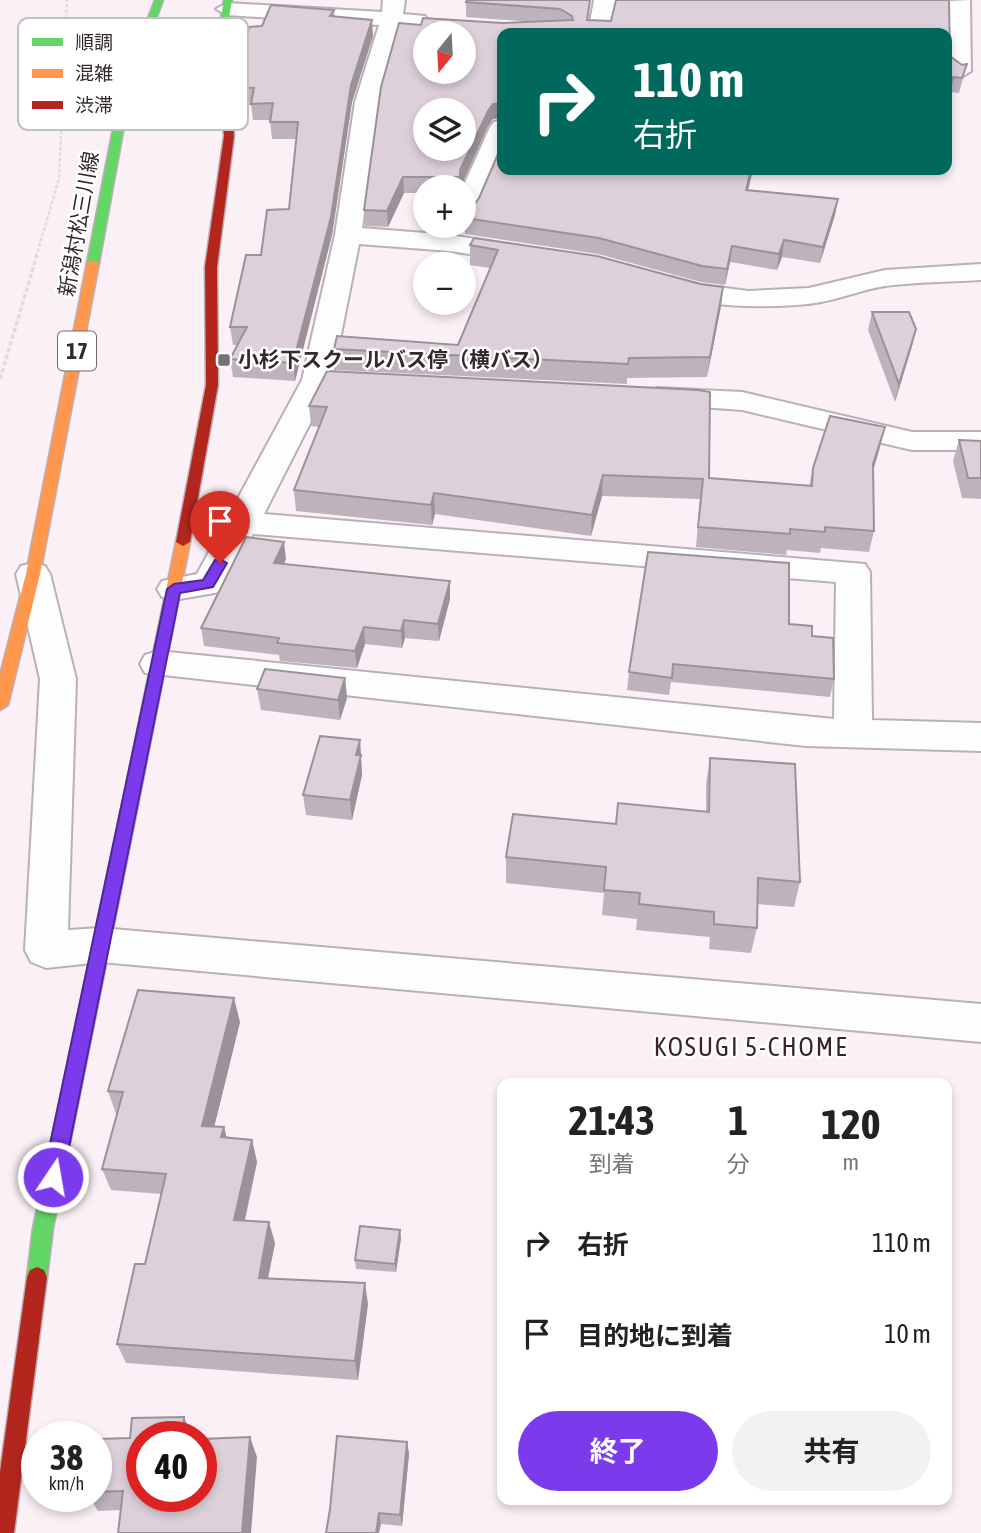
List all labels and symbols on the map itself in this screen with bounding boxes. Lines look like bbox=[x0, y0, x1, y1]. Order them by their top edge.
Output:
legend bbox=[18, 18, 248, 130]
north arrow bbox=[413, 21, 476, 84]
text: 順調 bbox=[75, 31, 113, 53]
text: 混雑 bbox=[75, 62, 113, 84]
text: 渋滞 bbox=[75, 94, 113, 116]
street label: 新潟村松三川線 bbox=[53, 149, 103, 298]
road number: 17 bbox=[58, 332, 96, 370]
place label: 小杉下スクールバス停（横バス） bbox=[238, 347, 553, 371]
marker: 小杉下スクールバス停（横バス） bbox=[216, 352, 232, 368]
pin bbox=[190, 491, 250, 563]
district label: KOSUGI 5-CHOME bbox=[654, 1032, 848, 1062]
position arrow bbox=[16, 1140, 90, 1214]
speed limit sign: 40 bbox=[126, 1421, 217, 1512]

